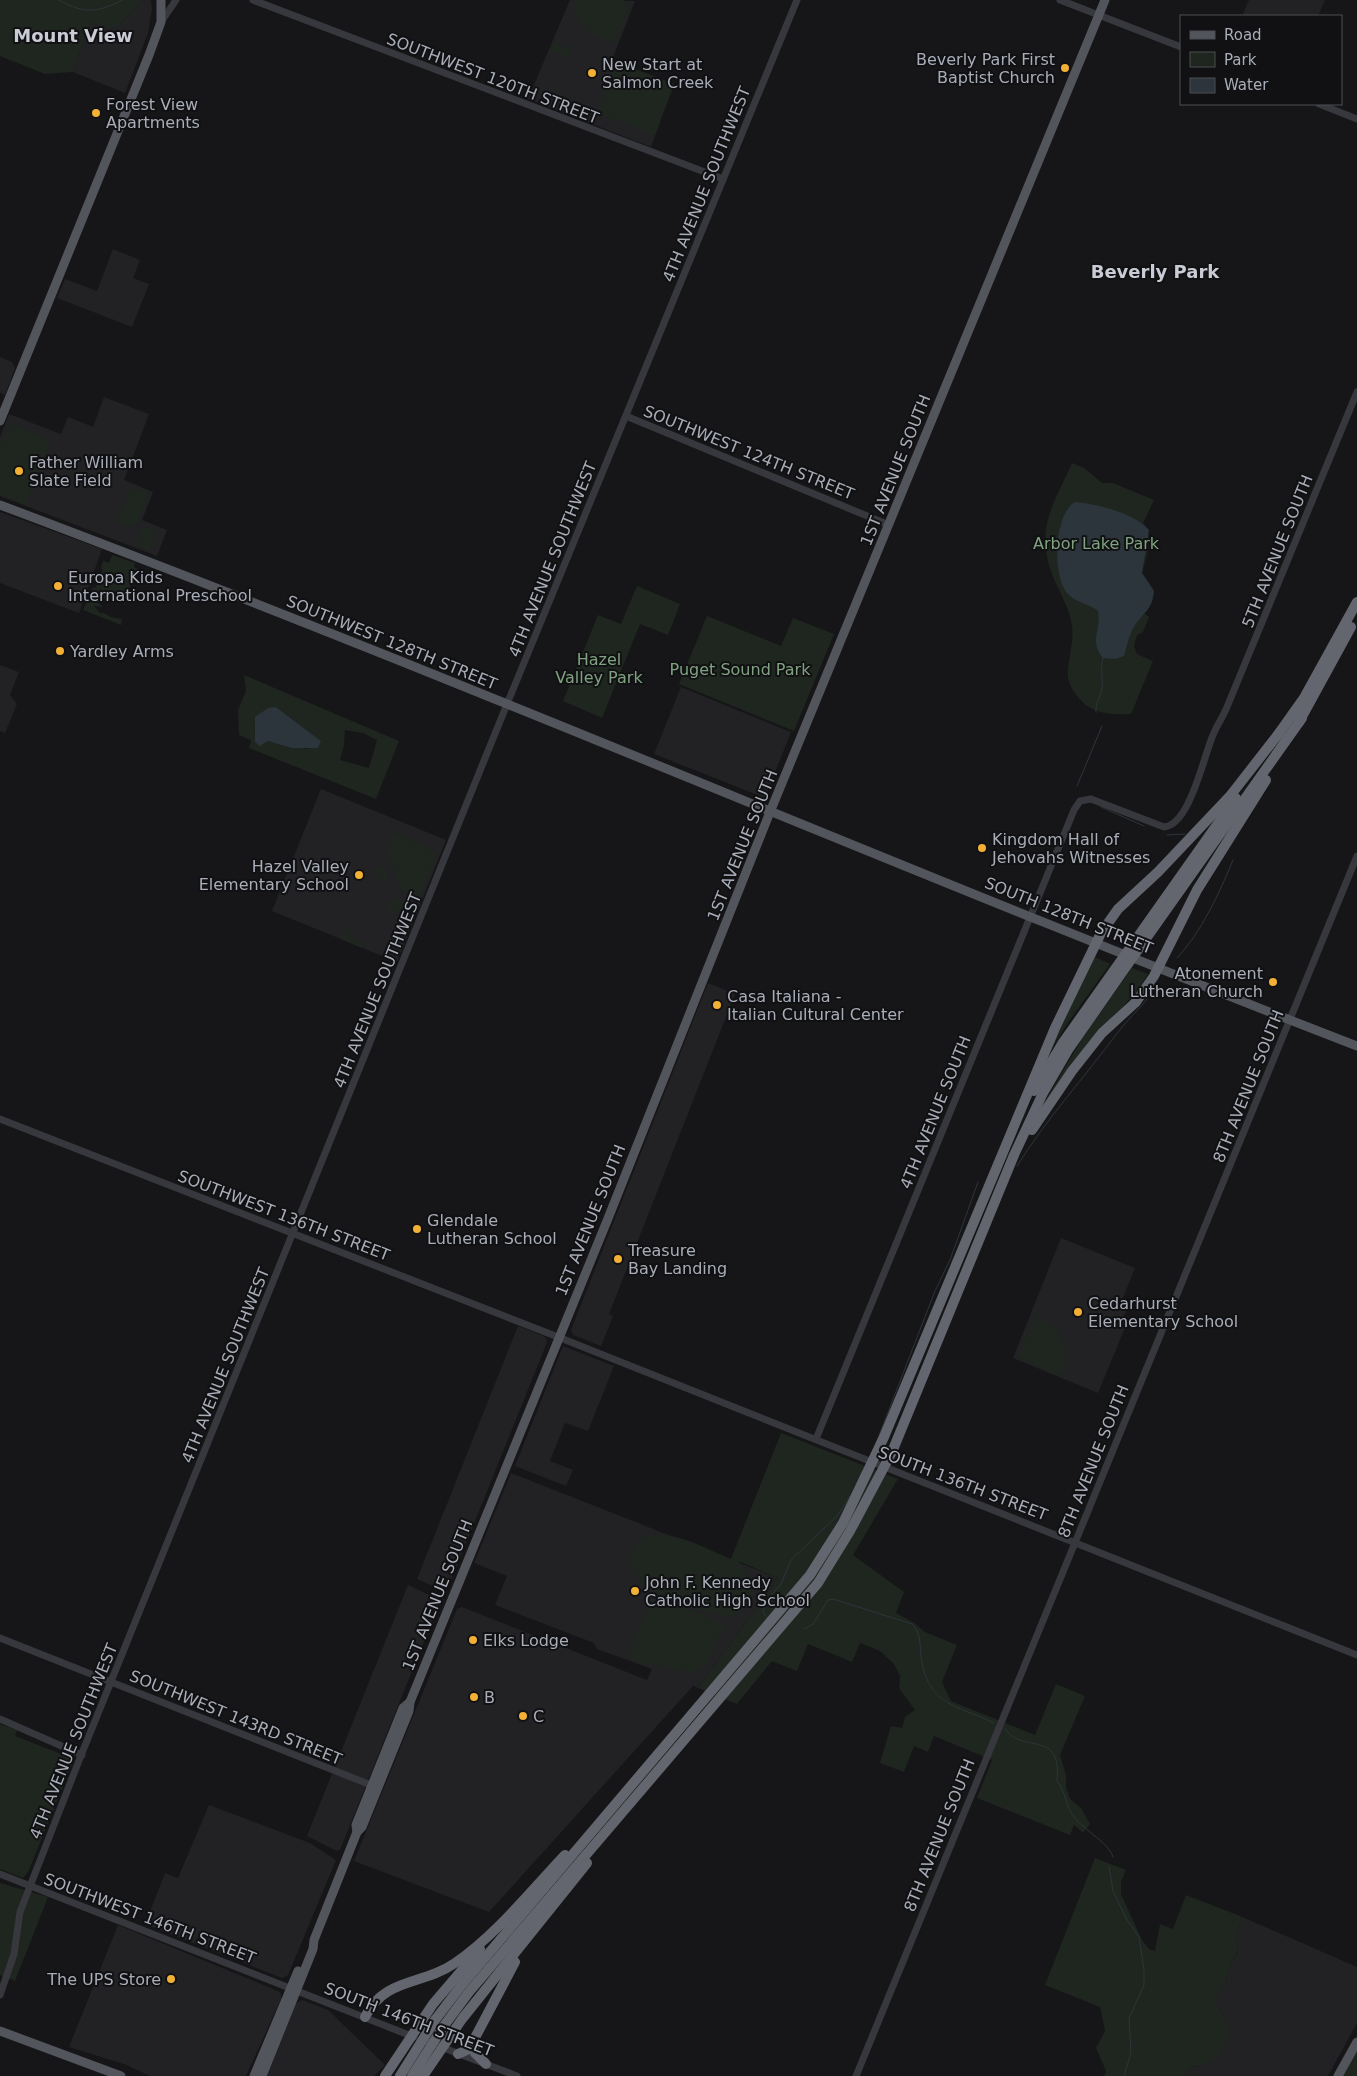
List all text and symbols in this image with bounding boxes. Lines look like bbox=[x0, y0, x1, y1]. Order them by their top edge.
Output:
legend bbox=[1180, 15, 1342, 105]
district label: Mount View bbox=[13, 25, 133, 46]
text: Road bbox=[1224, 26, 1262, 44]
street label: SOUTHWEST 120TH STREET bbox=[384, 29, 602, 128]
place label: Beverly Park First Baptist Church bbox=[916, 50, 1055, 87]
text: Park bbox=[1224, 51, 1257, 69]
place label: New Start at Salmon Creek bbox=[602, 55, 714, 92]
marker: Beverly Park First Baptist Church bbox=[1059, 62, 1071, 74]
marker: New Start at Salmon Creek bbox=[586, 67, 598, 79]
text: Water bbox=[1224, 76, 1269, 94]
street label: 4TH AVENUE SOUTHWEST bbox=[659, 84, 755, 285]
place label: Forest View Apartments bbox=[106, 95, 200, 132]
marker: Forest View Apartments bbox=[90, 107, 102, 119]
district label: Beverly Park bbox=[1091, 261, 1220, 282]
street label: 1ST AVENUE SOUTH bbox=[856, 392, 934, 549]
street label: SOUTHWEST 124TH STREET bbox=[641, 401, 857, 504]
place label: Father William Slate Field bbox=[29, 453, 143, 490]
street label: 4TH AVENUE SOUTHWEST bbox=[505, 459, 601, 660]
marker: Father William Slate Field bbox=[13, 465, 25, 477]
street label: 5TH AVENUE SOUTH bbox=[1238, 472, 1317, 630]
park label: Arbor Lake Park bbox=[1033, 534, 1160, 553]
place label: Europa Kids International Preschool bbox=[68, 568, 252, 605]
marker: Europa Kids International Preschool bbox=[52, 580, 64, 592]
street label: SOUTHWEST 128TH STREET bbox=[284, 591, 500, 694]
place label: Yardley Arms bbox=[69, 642, 174, 661]
marker: Yardley Arms bbox=[54, 645, 66, 657]
park label: Hazel Valley Park bbox=[555, 650, 643, 687]
park label: Puget Sound Park bbox=[670, 660, 811, 679]
street label: 1ST AVENUE SOUTH bbox=[703, 767, 781, 924]
place label: Kingdom Hall of Jehovahs Witnesses bbox=[991, 830, 1150, 867]
marker: Kingdom Hall of Jehovahs Witnesses bbox=[976, 842, 988, 854]
place label: Hazel Valley Elementary School bbox=[199, 857, 349, 894]
marker: Hazel Valley Elementary School bbox=[353, 869, 365, 881]
street label: SOUTH 128TH STREET bbox=[982, 873, 1156, 958]
street label: 4TH AVENUE SOUTHWEST bbox=[330, 890, 426, 1091]
place label: Atonement Lutheran Church bbox=[1130, 964, 1263, 1001]
marker: Atonement Lutheran Church bbox=[1267, 976, 1279, 988]
place label: Casa Italiana - Italian Cultural Center bbox=[727, 987, 904, 1024]
marker: Casa Italiana - Italian Cultural Center bbox=[711, 999, 723, 1011]
street label: 8TH AVENUE SOUTH bbox=[1209, 1007, 1288, 1165]
street label: 4TH AVENUE SOUTH bbox=[896, 1033, 975, 1191]
street label: 1ST AVENUE SOUTH bbox=[551, 1142, 629, 1299]
street label: SOUTHWEST 136TH STREET bbox=[175, 1166, 393, 1265]
place label: Glendale Lutheran School bbox=[427, 1211, 557, 1248]
marker: Glendale Lutheran School bbox=[411, 1223, 423, 1235]
place label: Treasure Bay Landing bbox=[627, 1241, 727, 1278]
marker: Treasure Bay Landing bbox=[612, 1253, 624, 1265]
street label: 4TH AVENUE SOUTHWEST bbox=[178, 1265, 274, 1466]
place label: Cedarhurst Elementary School bbox=[1088, 1294, 1238, 1331]
marker: Cedarhurst Elementary School bbox=[1072, 1306, 1084, 1318]
street label: 8TH AVENUE SOUTH bbox=[1054, 1382, 1133, 1540]
street label: SOUTH 136TH STREET bbox=[875, 1442, 1050, 1525]
street label: 1ST AVENUE SOUTH bbox=[398, 1517, 476, 1674]
place label: John F. Kennedy Catholic High School bbox=[644, 1573, 810, 1610]
marker: John F. Kennedy Catholic High School bbox=[629, 1585, 641, 1597]
place label: Elks Lodge bbox=[483, 1631, 569, 1650]
marker: Elks Lodge bbox=[467, 1634, 479, 1646]
street label: 4TH AVENUE SOUTHWEST bbox=[26, 1641, 122, 1842]
street label: SOUTHWEST 143RD STREET bbox=[127, 1666, 345, 1769]
place label: B bbox=[484, 1688, 495, 1707]
marker: B bbox=[468, 1691, 480, 1703]
place label: C bbox=[533, 1707, 544, 1726]
marker: C bbox=[517, 1710, 529, 1722]
street label: 8TH AVENUE SOUTH bbox=[900, 1756, 979, 1914]
street label: SOUTHWEST 146TH STREET bbox=[41, 1869, 259, 1968]
place label: The UPS Store bbox=[46, 1970, 161, 1989]
marker: The UPS Store bbox=[165, 1973, 177, 1985]
street label: SOUTH 146TH STREET bbox=[321, 1978, 496, 2061]

